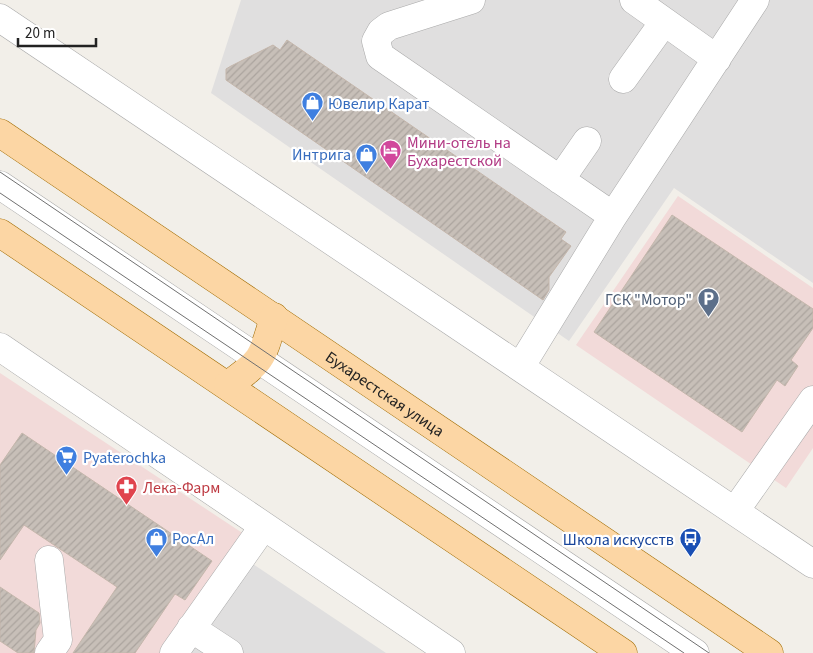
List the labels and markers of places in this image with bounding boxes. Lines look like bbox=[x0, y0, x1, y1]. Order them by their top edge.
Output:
shop icon: Ювелир Карат bbox=[300, 91, 324, 122]
place label: Ювелир Карат bbox=[328, 93, 429, 115]
place label: Мини-отель на Бухарестской bbox=[407, 132, 511, 172]
hotel icon: Мини-отель на Бухарестской bbox=[379, 139, 403, 170]
shop icon: Интрига bbox=[355, 142, 379, 173]
place label: Интрига bbox=[292, 144, 351, 166]
parking icon: ГСК "Мотор" bbox=[696, 287, 720, 318]
place label: ГСК "Мотор" bbox=[605, 289, 692, 311]
supermarket icon: Pyaterochka bbox=[55, 445, 79, 476]
place label: Pyaterochka bbox=[83, 447, 166, 469]
pharmacy icon: Лека-Фарм bbox=[115, 475, 139, 506]
place label: Лека-Фарм bbox=[143, 477, 220, 499]
shop icon: РосАл bbox=[144, 526, 168, 557]
bus stop icon: Школа искусств bbox=[678, 527, 702, 558]
place label: РосАл bbox=[172, 528, 214, 550]
place label: Школа искусств bbox=[563, 529, 674, 551]

